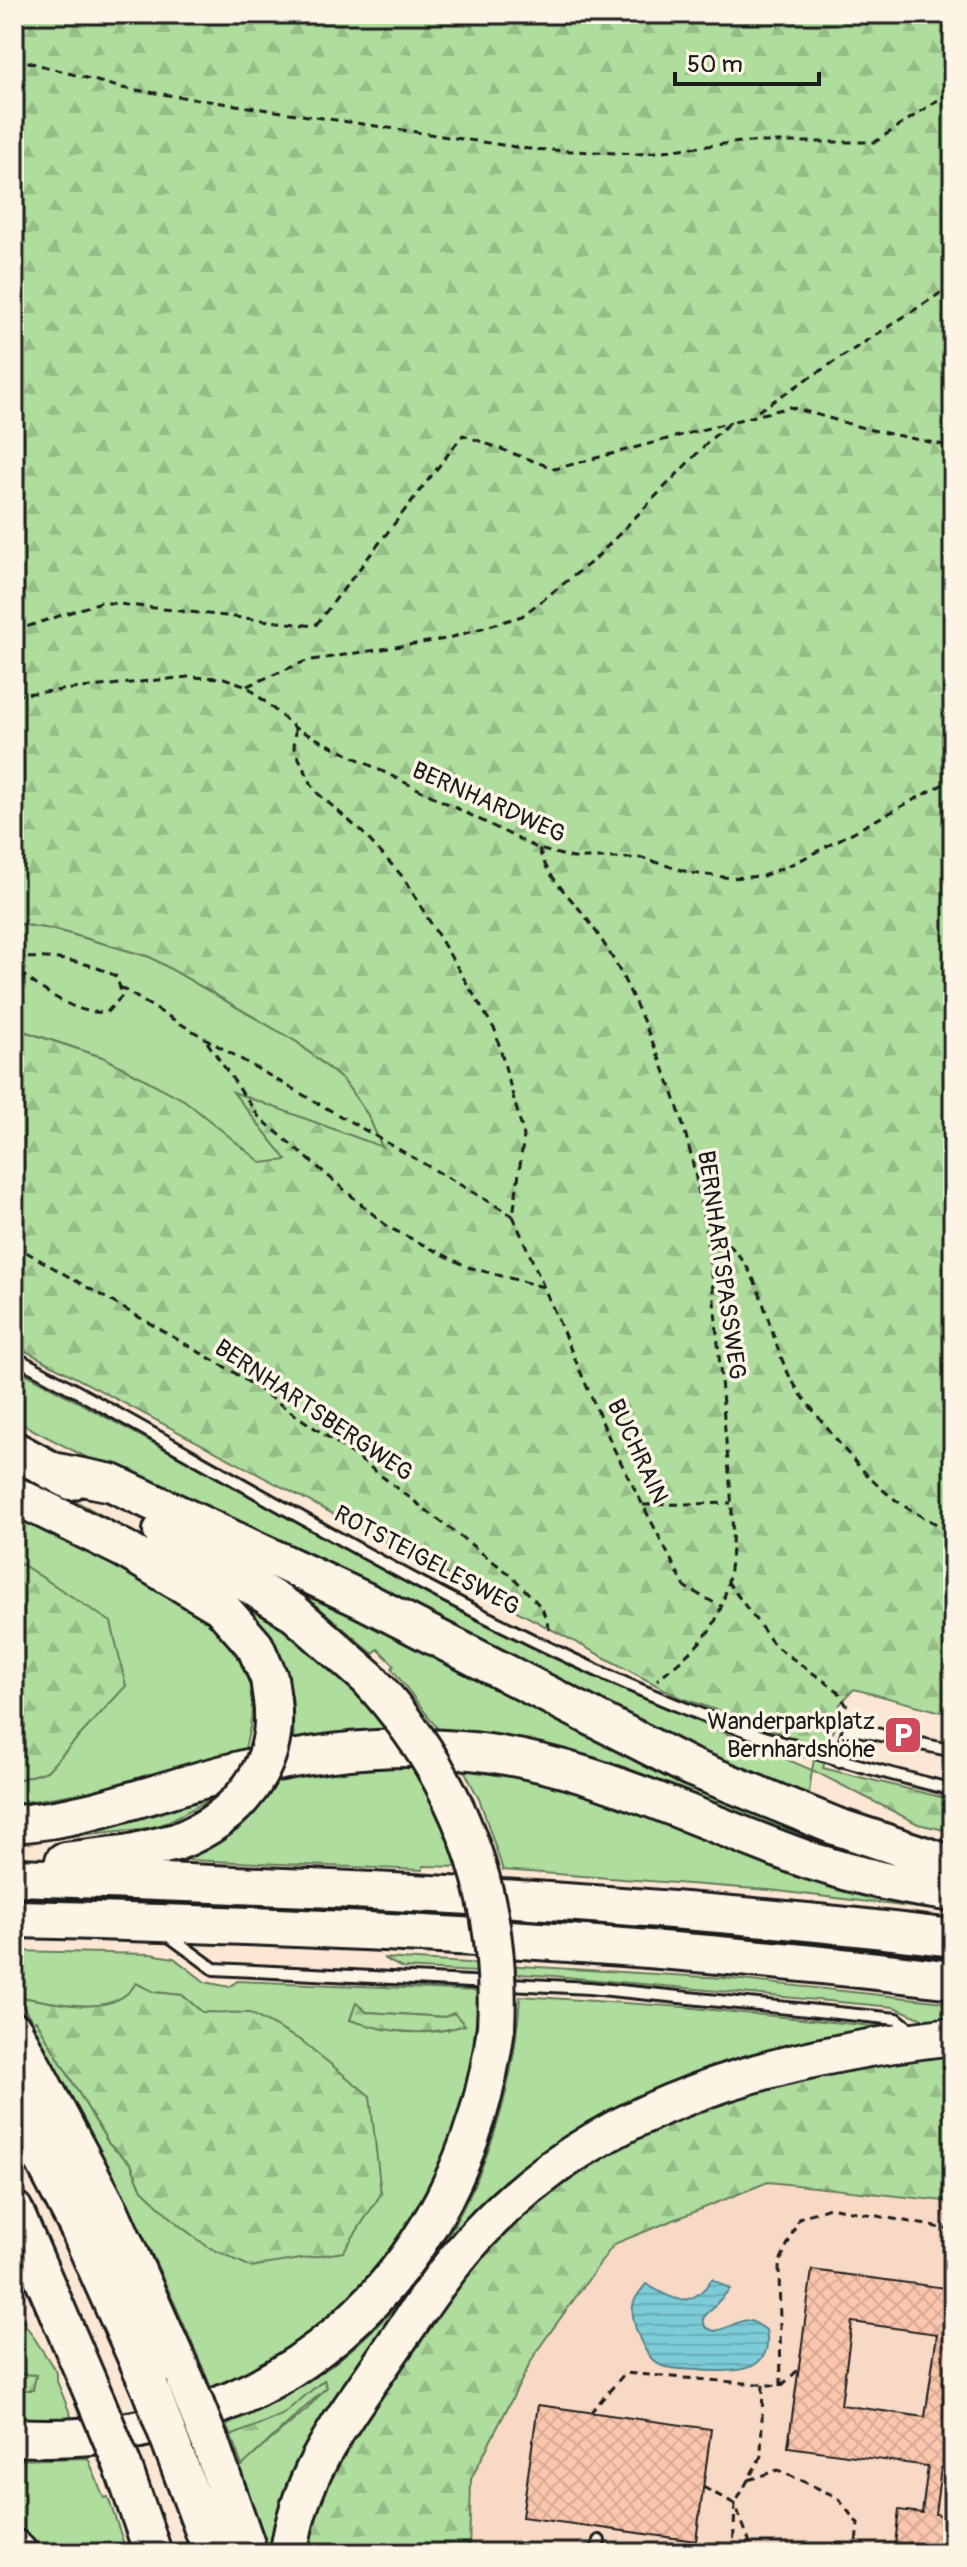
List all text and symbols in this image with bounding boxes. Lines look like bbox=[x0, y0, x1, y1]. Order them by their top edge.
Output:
scale bar bbox=[675, 36, 819, 86]
text: 50 m bbox=[687, 50, 743, 79]
street label: BERNHARDWEG bbox=[408, 756, 570, 849]
street label: BERNHARTSPASSWEG bbox=[691, 1149, 752, 1382]
street label: BERNHARTSBERGWEG bbox=[209, 1333, 418, 1488]
street label: BUCHRAIN bbox=[601, 1394, 674, 1508]
street label: ROTSTEIGELESWEG bbox=[329, 1499, 525, 1622]
place label: Wanderparkplatz Bernhardshöhe bbox=[707, 1707, 875, 1764]
parking icon: Wanderparkplatz Bernhardshöhe bbox=[882, 1714, 924, 1756]

